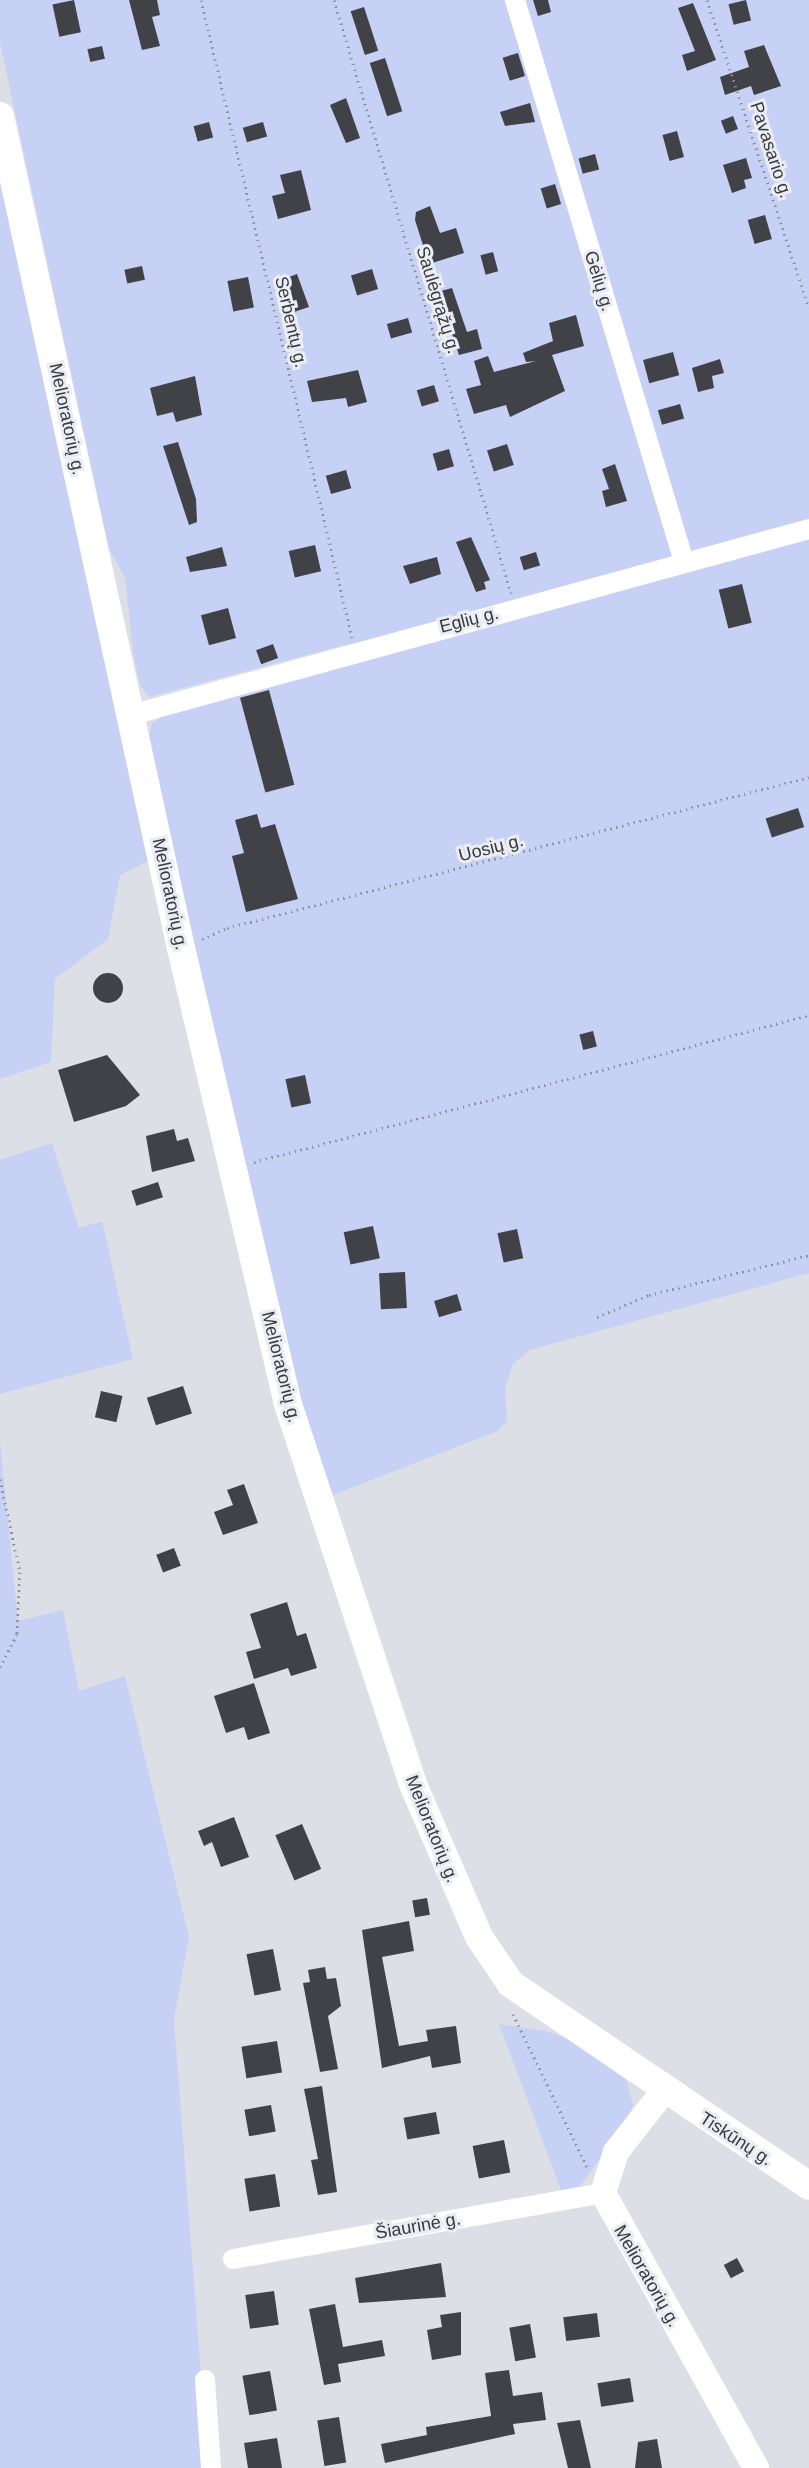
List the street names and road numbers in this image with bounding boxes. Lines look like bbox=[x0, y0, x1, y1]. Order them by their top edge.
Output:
street label: Pavasario g. bbox=[745, 99, 797, 201]
street label: Saulėgrąžų g. bbox=[411, 244, 465, 356]
street label: Gėlių g. bbox=[580, 248, 618, 314]
street label: Serbentų g. bbox=[270, 274, 312, 370]
street label: Melioratorių g. bbox=[45, 361, 89, 477]
street label: Eglių g. bbox=[437, 602, 501, 638]
street label: Uosių g. bbox=[456, 830, 526, 866]
street label: Melioratorių g. bbox=[148, 836, 192, 952]
street label: Melioratorių g. bbox=[257, 1309, 305, 1425]
street label: Melioratorių g. bbox=[401, 1772, 463, 1886]
street label: Tiskūnų g. bbox=[696, 2108, 776, 2170]
street label: Šiaurinė g. bbox=[374, 2208, 462, 2244]
street label: Melioratorių g. bbox=[609, 2221, 685, 2331]

